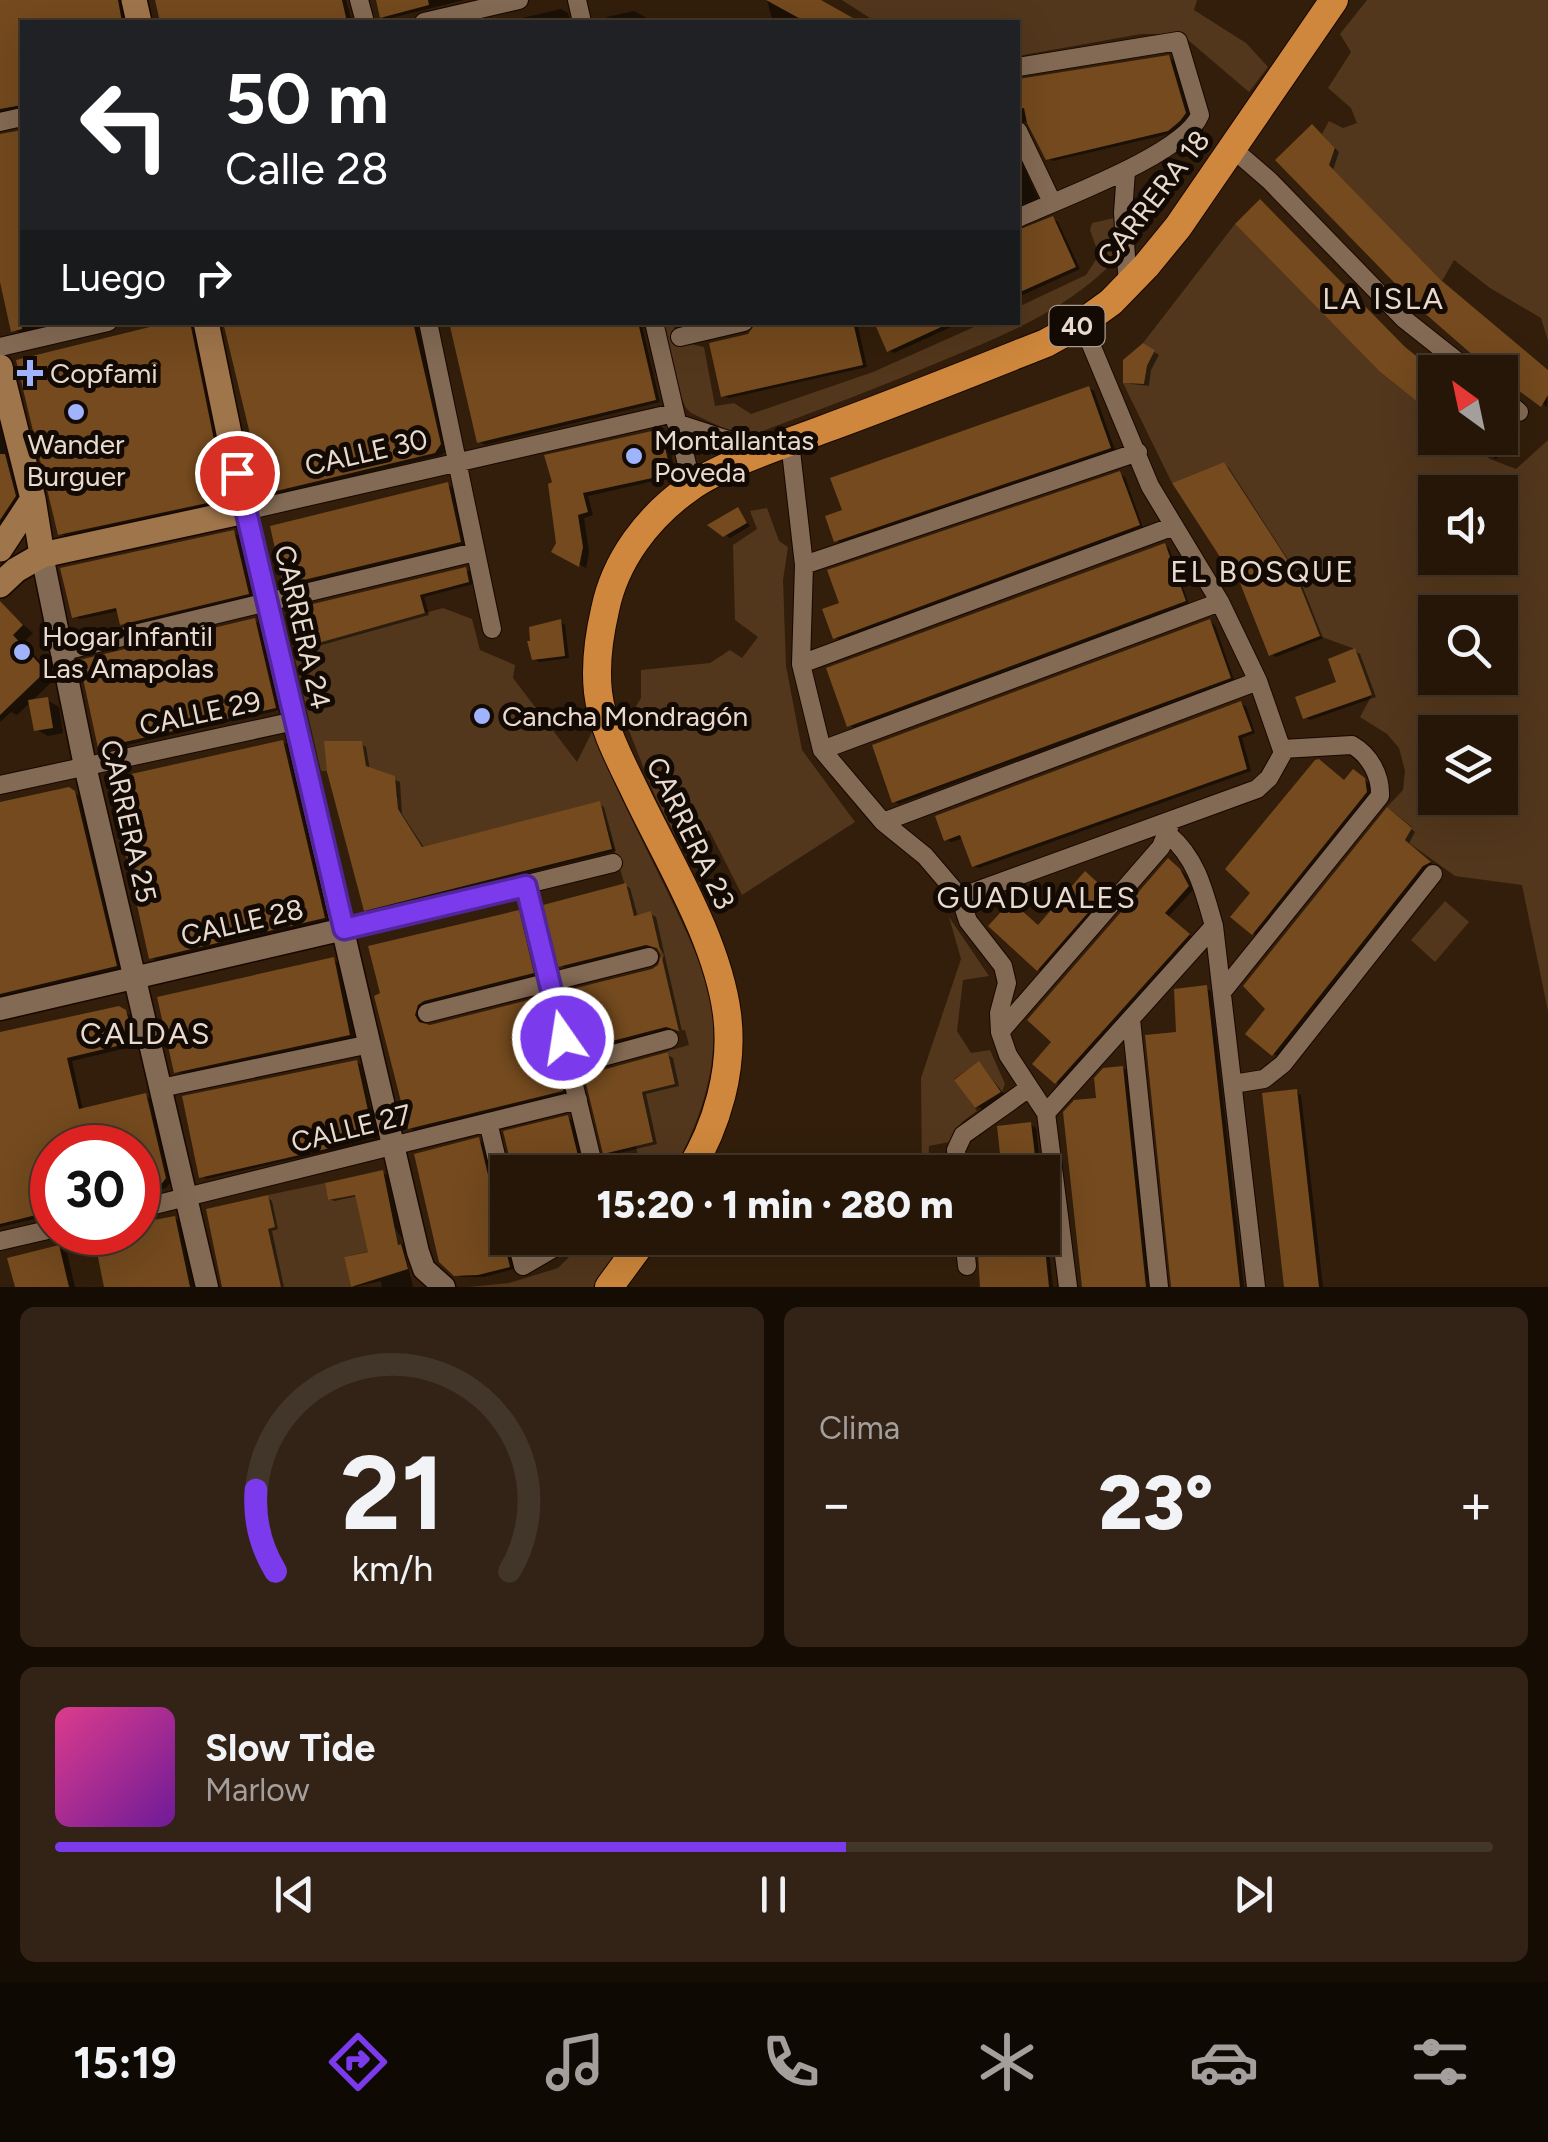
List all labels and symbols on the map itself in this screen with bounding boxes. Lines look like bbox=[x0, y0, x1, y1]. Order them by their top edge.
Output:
street label: CARRERA 18 bbox=[1089, 123, 1217, 273]
district label: LA ISLA bbox=[1322, 280, 1446, 317]
road number: 40 bbox=[1050, 306, 1104, 346]
north arrow bbox=[1418, 355, 1518, 455]
place label: Copfami bbox=[50, 356, 158, 390]
marker: Copfami bbox=[19, 362, 41, 384]
marker: Wander Burguer bbox=[65, 401, 87, 423]
street label: CALLE 30 bbox=[301, 421, 431, 483]
place label: Montallantas Poveda bbox=[654, 423, 814, 489]
place label: Wander Burguer bbox=[26, 427, 126, 493]
pin bbox=[195, 431, 280, 516]
marker: Montallantas Poveda bbox=[623, 445, 645, 467]
street label: CARRERA 24 bbox=[268, 542, 338, 712]
district label: EL BOSQUE bbox=[1170, 553, 1356, 590]
place label: Hogar Infantil Las Amapolas bbox=[42, 619, 214, 685]
marker: Hogar Infantil Las Amapolas bbox=[11, 641, 33, 663]
street label: CALLE 29 bbox=[136, 684, 264, 742]
place label: Cancha Mondragón bbox=[502, 699, 748, 733]
marker: Cancha Mondragón bbox=[471, 705, 493, 727]
street label: CARRERA 25 bbox=[94, 736, 164, 906]
street label: CARRERA 23 bbox=[640, 751, 742, 915]
district label: GUADUALES bbox=[937, 879, 1137, 916]
street label: CALLE 28 bbox=[177, 891, 307, 953]
position arrow bbox=[511, 986, 615, 1090]
district label: CALDAS bbox=[80, 1015, 212, 1052]
street label: CALLE 27 bbox=[287, 1097, 415, 1159]
speed limit sign: 30 bbox=[30, 1125, 160, 1255]

